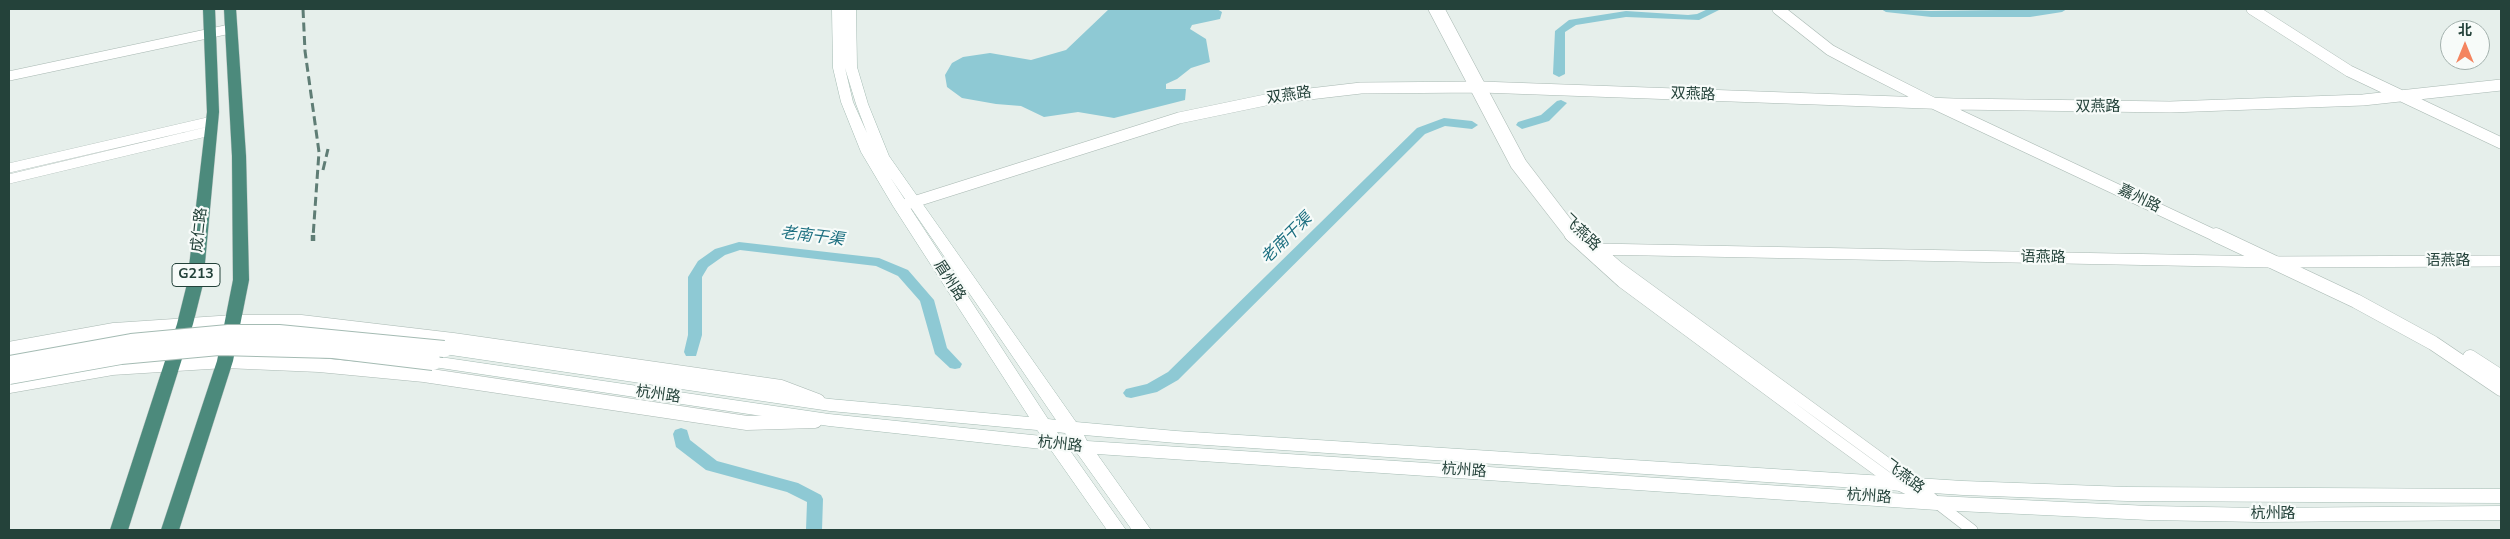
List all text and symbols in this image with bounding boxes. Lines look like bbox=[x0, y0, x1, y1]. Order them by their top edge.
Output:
north arrow bbox=[2440, 20, 2490, 70]
text: 北 bbox=[2458, 21, 2472, 40]
street label: 双燕路 bbox=[1265, 84, 1313, 108]
street label: 双燕路 bbox=[1670, 85, 1716, 105]
street label: 双燕路 bbox=[2076, 98, 2120, 116]
street label: 嘉州路 bbox=[2115, 181, 2163, 217]
street label: 成仁路 bbox=[189, 207, 211, 253]
water label: 老南干渠 bbox=[1258, 210, 1316, 268]
street label: 飞燕路 bbox=[1559, 211, 1603, 255]
water label: 老南干渠 bbox=[779, 224, 845, 250]
street label: 语燕路 bbox=[2020, 249, 2066, 267]
street label: 语燕路 bbox=[2426, 252, 2470, 270]
street label: 眉州路 bbox=[929, 257, 969, 305]
road number: G213 bbox=[172, 264, 220, 286]
street label: 杭州路 bbox=[634, 383, 682, 407]
street label: 杭州路 bbox=[1037, 434, 1083, 456]
street label: 飞燕路 bbox=[1881, 456, 1927, 498]
street label: 杭州路 bbox=[1441, 460, 1487, 482]
street label: 杭州路 bbox=[1846, 486, 1892, 508]
street label: 杭州路 bbox=[2251, 505, 2295, 523]

